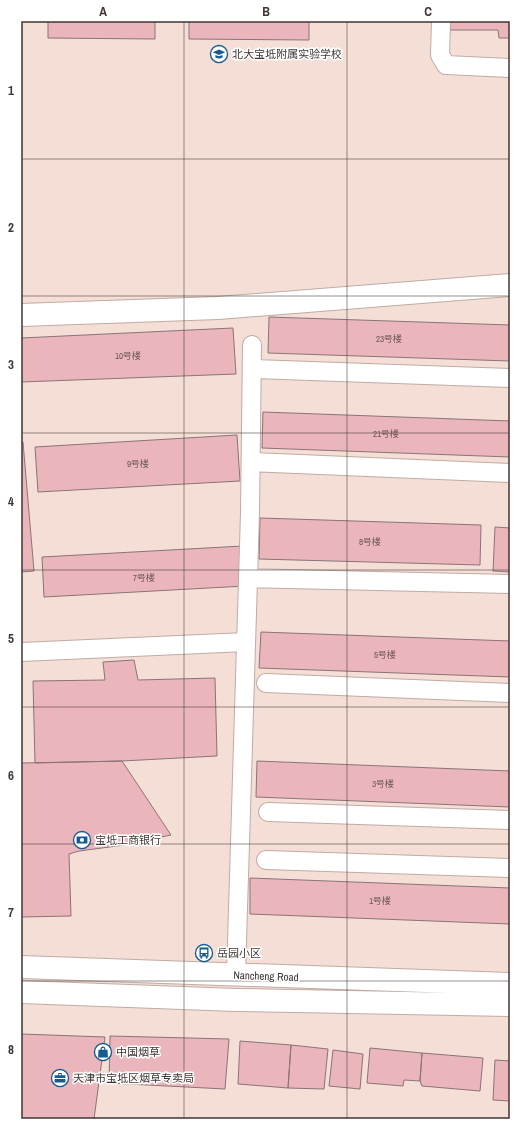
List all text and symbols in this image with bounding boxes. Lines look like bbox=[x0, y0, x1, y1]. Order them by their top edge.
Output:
text: A bbox=[99, 3, 107, 20]
text: B bbox=[262, 3, 270, 20]
text: C bbox=[424, 3, 432, 20]
school or university icon: 北大宝坻附属实验学校 bbox=[209, 44, 229, 64]
place label: 北大宝坻附属实验学校 bbox=[232, 47, 342, 61]
text: 1 bbox=[8, 82, 14, 99]
text: 2 bbox=[8, 219, 14, 236]
house number: 23号楼 bbox=[376, 333, 402, 345]
house number: 10号楼 bbox=[115, 350, 141, 362]
text: 3 bbox=[8, 356, 14, 373]
house number: 21号楼 bbox=[373, 428, 399, 440]
house number: 9号楼 bbox=[127, 458, 149, 470]
text: 4 bbox=[8, 493, 14, 510]
house number: 8号楼 bbox=[359, 536, 381, 548]
house number: 7号楼 bbox=[133, 572, 155, 584]
text: 5 bbox=[8, 630, 14, 647]
house number: 5号楼 bbox=[374, 649, 396, 661]
text: 6 bbox=[8, 767, 14, 784]
house number: 3号楼 bbox=[372, 778, 394, 790]
bank icon: 宝坻工商银行 bbox=[72, 830, 92, 850]
place label: 宝坻工商银行 bbox=[95, 833, 161, 847]
house number: 1号楼 bbox=[369, 895, 391, 907]
text: 7 bbox=[8, 904, 14, 921]
bus stop icon: 岳园小区 bbox=[194, 943, 214, 963]
place label: 岳园小区 bbox=[217, 946, 261, 960]
street label: Nancheng Road bbox=[233, 968, 299, 984]
text: 8 bbox=[8, 1041, 14, 1058]
shop icon: 中国烟草 bbox=[93, 1042, 113, 1062]
place label: 中国烟草 bbox=[116, 1045, 160, 1059]
office icon: 天津市宝坻区烟草专卖局 bbox=[50, 1068, 70, 1088]
place label: 天津市宝坻区烟草专卖局 bbox=[73, 1071, 194, 1085]

